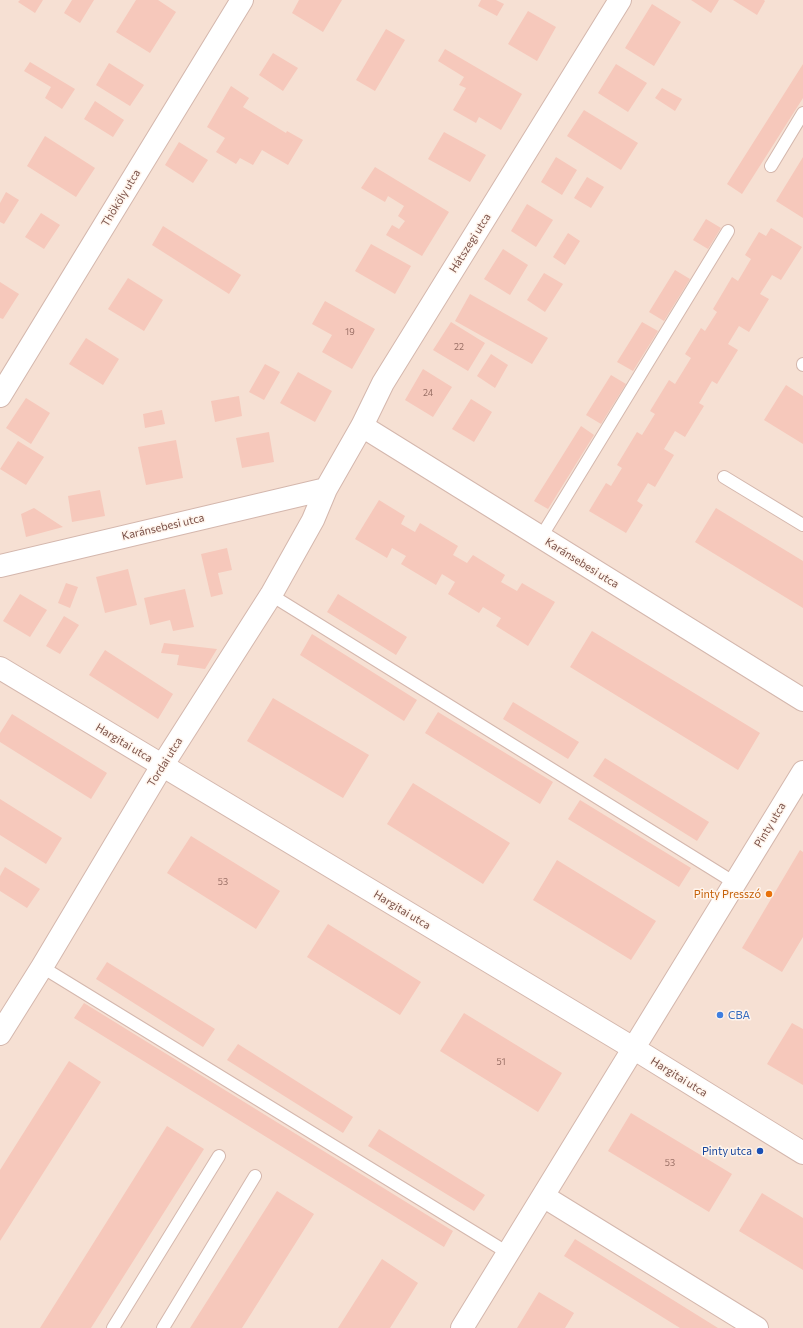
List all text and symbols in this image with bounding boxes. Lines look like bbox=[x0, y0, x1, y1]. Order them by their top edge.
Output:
street label: Thököly utca bbox=[99, 167, 143, 229]
street label: Hátszegi utca bbox=[447, 211, 493, 275]
house number: 19 bbox=[345, 327, 355, 337]
house number: 22 bbox=[454, 342, 464, 352]
house number: 24 bbox=[423, 388, 433, 398]
street label: Karánsebesi utca bbox=[120, 511, 206, 543]
street label: Karánsebesi utca bbox=[543, 535, 621, 591]
street label: Hargitai utca bbox=[93, 721, 155, 765]
street label: Tordai utca bbox=[145, 735, 185, 789]
street label: Pinty utca bbox=[751, 800, 789, 850]
house number: 53 bbox=[218, 877, 228, 887]
place label: Pinty Presszó bbox=[694, 887, 761, 901]
street label: Hargitai utca bbox=[371, 888, 433, 932]
marker: Pinty Presszó bbox=[764, 889, 774, 899]
place label: CBA bbox=[728, 1008, 750, 1022]
marker: CBA bbox=[715, 1010, 725, 1020]
street label: Hargitai utca bbox=[648, 1054, 710, 1100]
house number: 51 bbox=[496, 1057, 506, 1067]
place label: Pinty utca bbox=[702, 1144, 752, 1158]
marker: Pinty utca bbox=[755, 1146, 765, 1156]
house number: 53 bbox=[665, 1158, 675, 1168]

